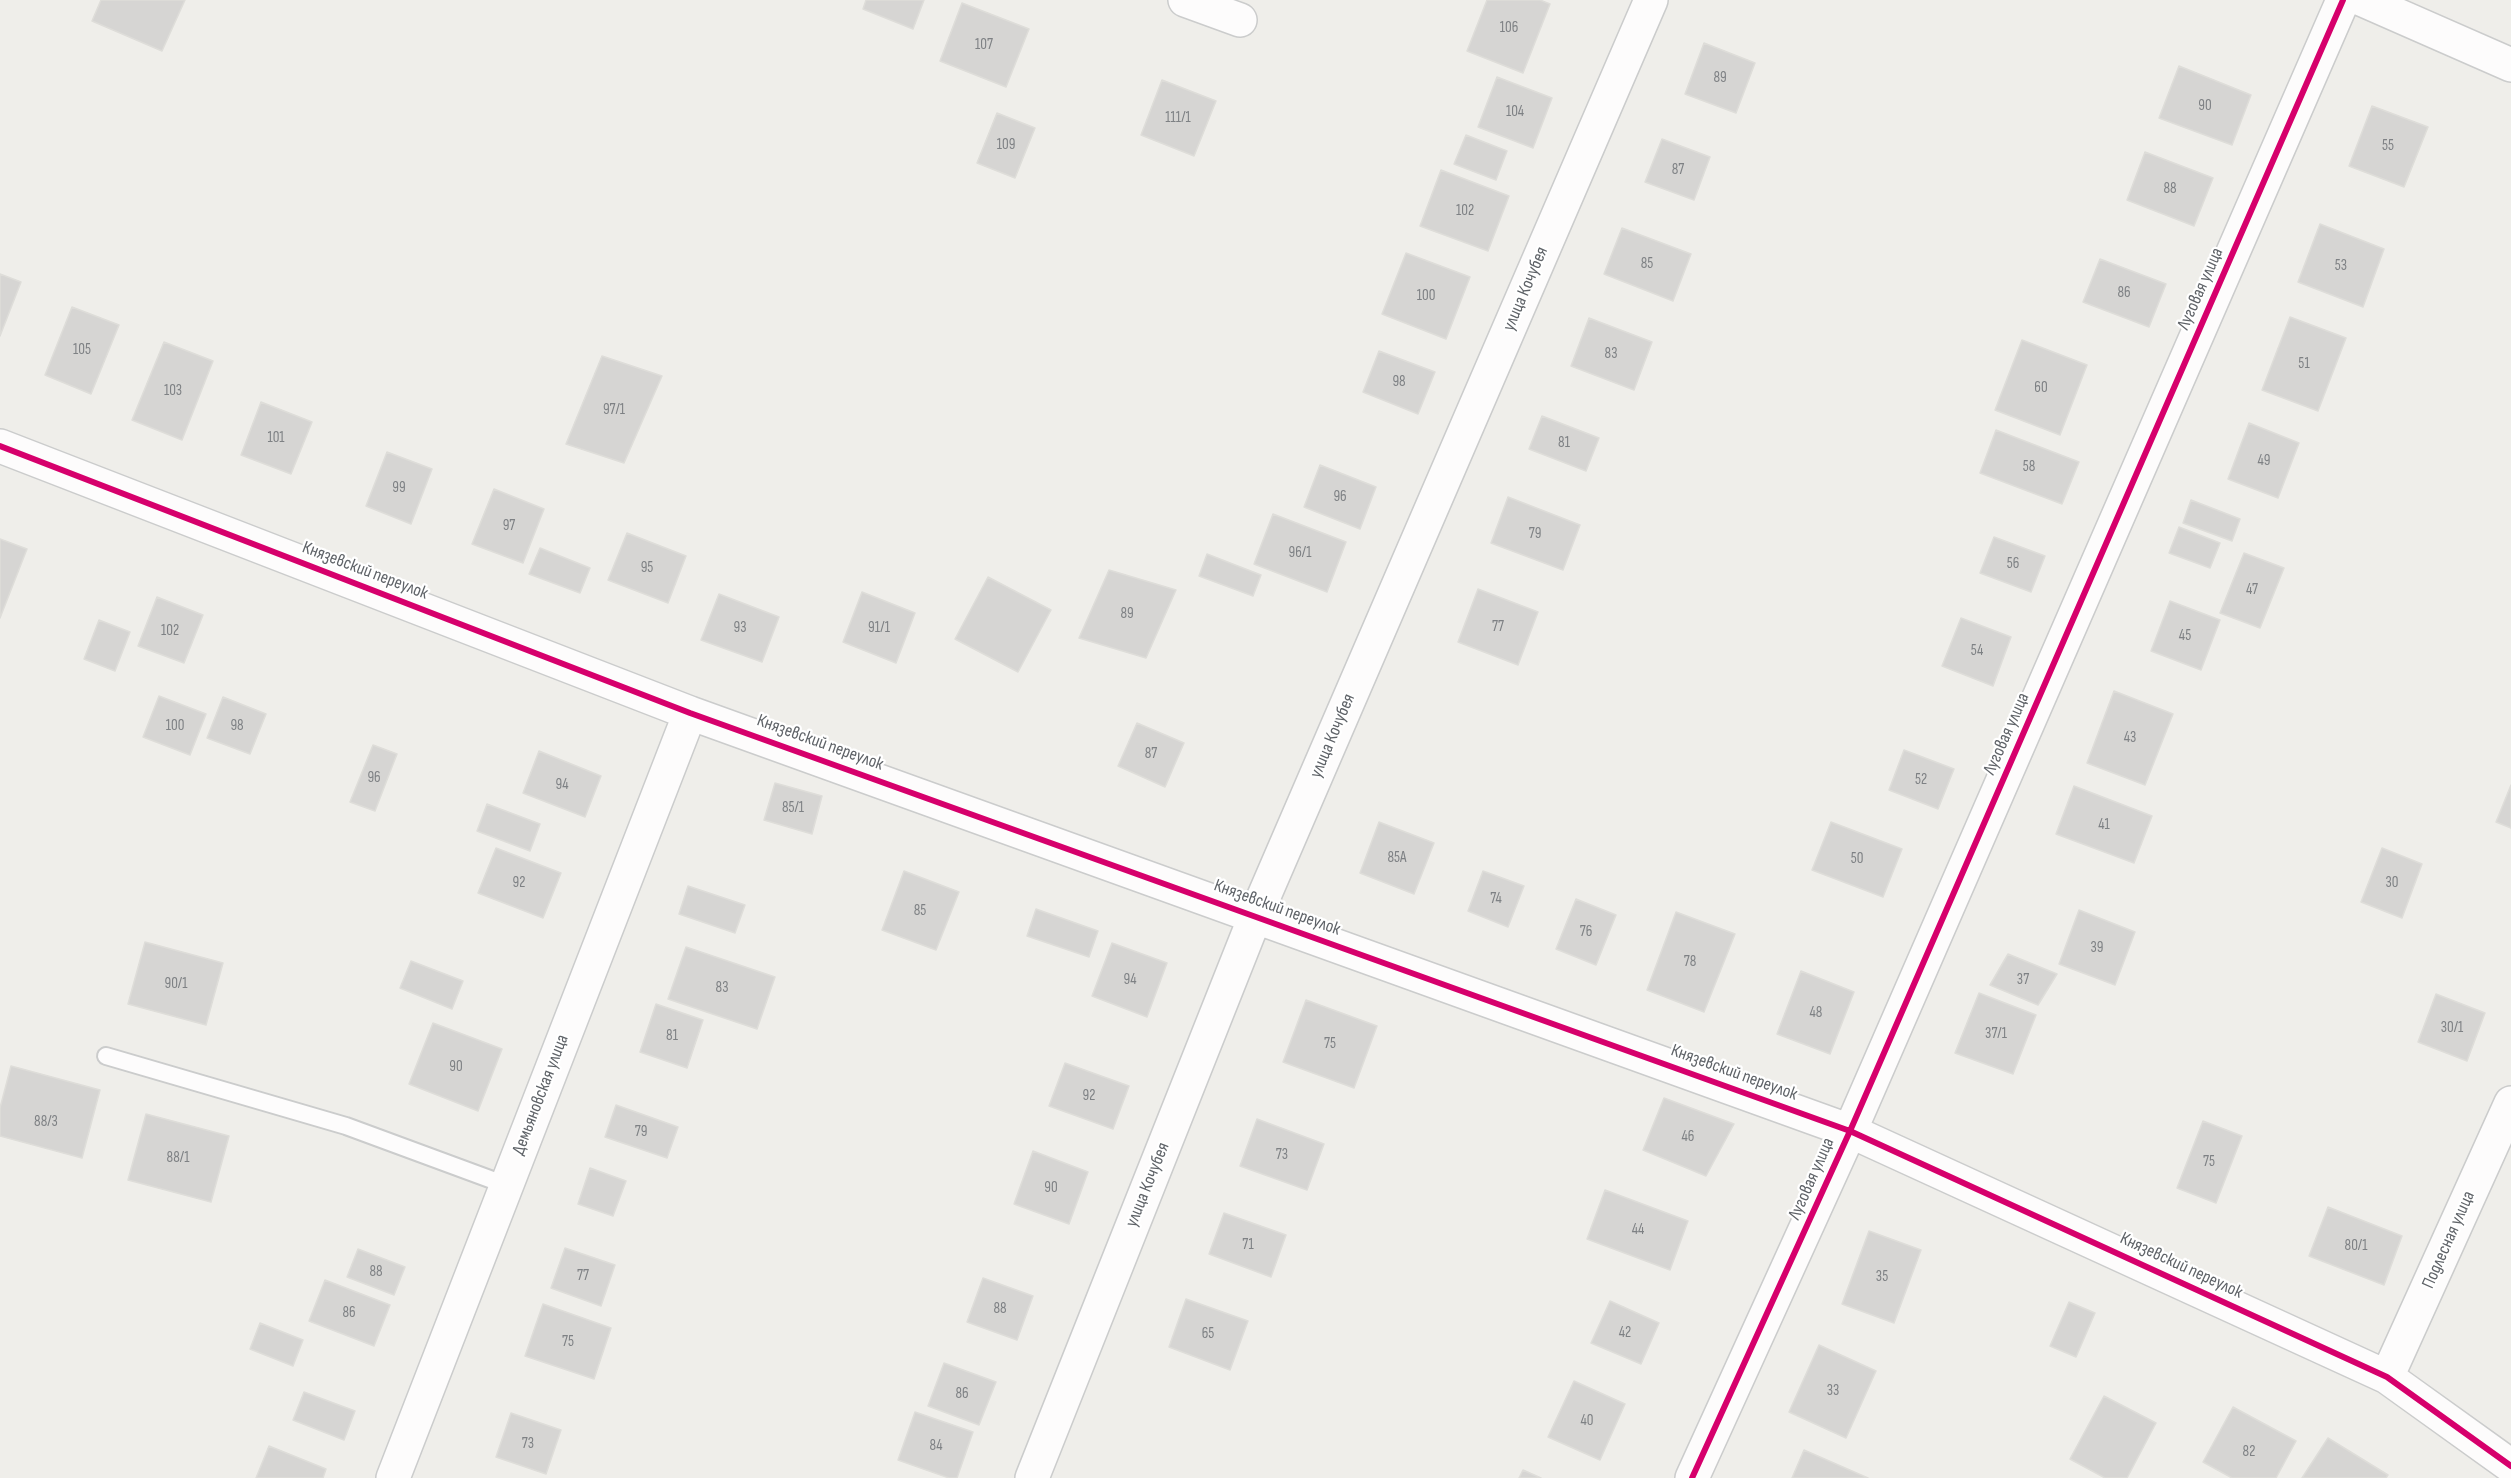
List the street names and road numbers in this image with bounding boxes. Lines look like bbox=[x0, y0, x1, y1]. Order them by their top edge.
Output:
street label: улица Кочубея bbox=[1499, 244, 1553, 334]
street label: Луговая улица bbox=[2173, 245, 2229, 333]
street label: Князевский переулок bbox=[299, 537, 431, 605]
street label: Луговая улица bbox=[1979, 690, 2035, 778]
street label: улица Кочубея bbox=[1306, 691, 1360, 781]
street label: Князевский переулок bbox=[754, 710, 886, 776]
street label: Князевский переулок bbox=[1211, 875, 1343, 941]
street label: Демьяновская улица bbox=[508, 1032, 574, 1158]
street label: Князевский переулок bbox=[1668, 1040, 1800, 1106]
street label: Луговая улица bbox=[1784, 1135, 1840, 1223]
street label: улица Кочубея bbox=[1121, 1140, 1175, 1230]
street label: Подлесная улица bbox=[2418, 1188, 2480, 1292]
street label: Князевский переулок bbox=[2116, 1228, 2246, 1304]

